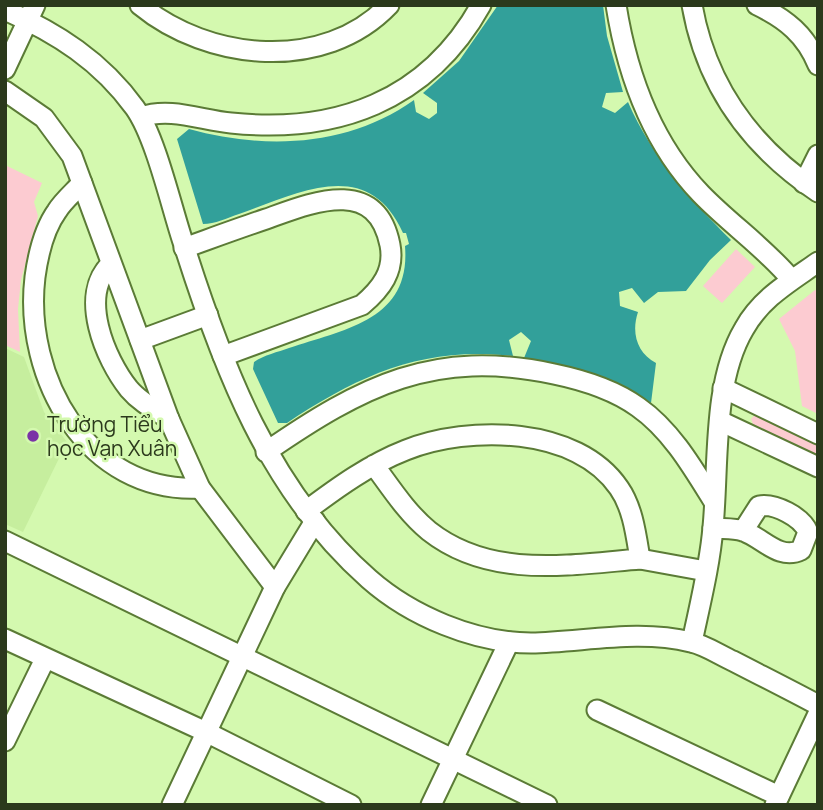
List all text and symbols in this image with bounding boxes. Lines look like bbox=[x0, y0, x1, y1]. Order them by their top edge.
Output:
place label: Trường Tiểu học Vạn Xuân bbox=[47, 410, 177, 462]
marker: Trường Tiểu học Vạn Xuân bbox=[25, 428, 41, 444]

